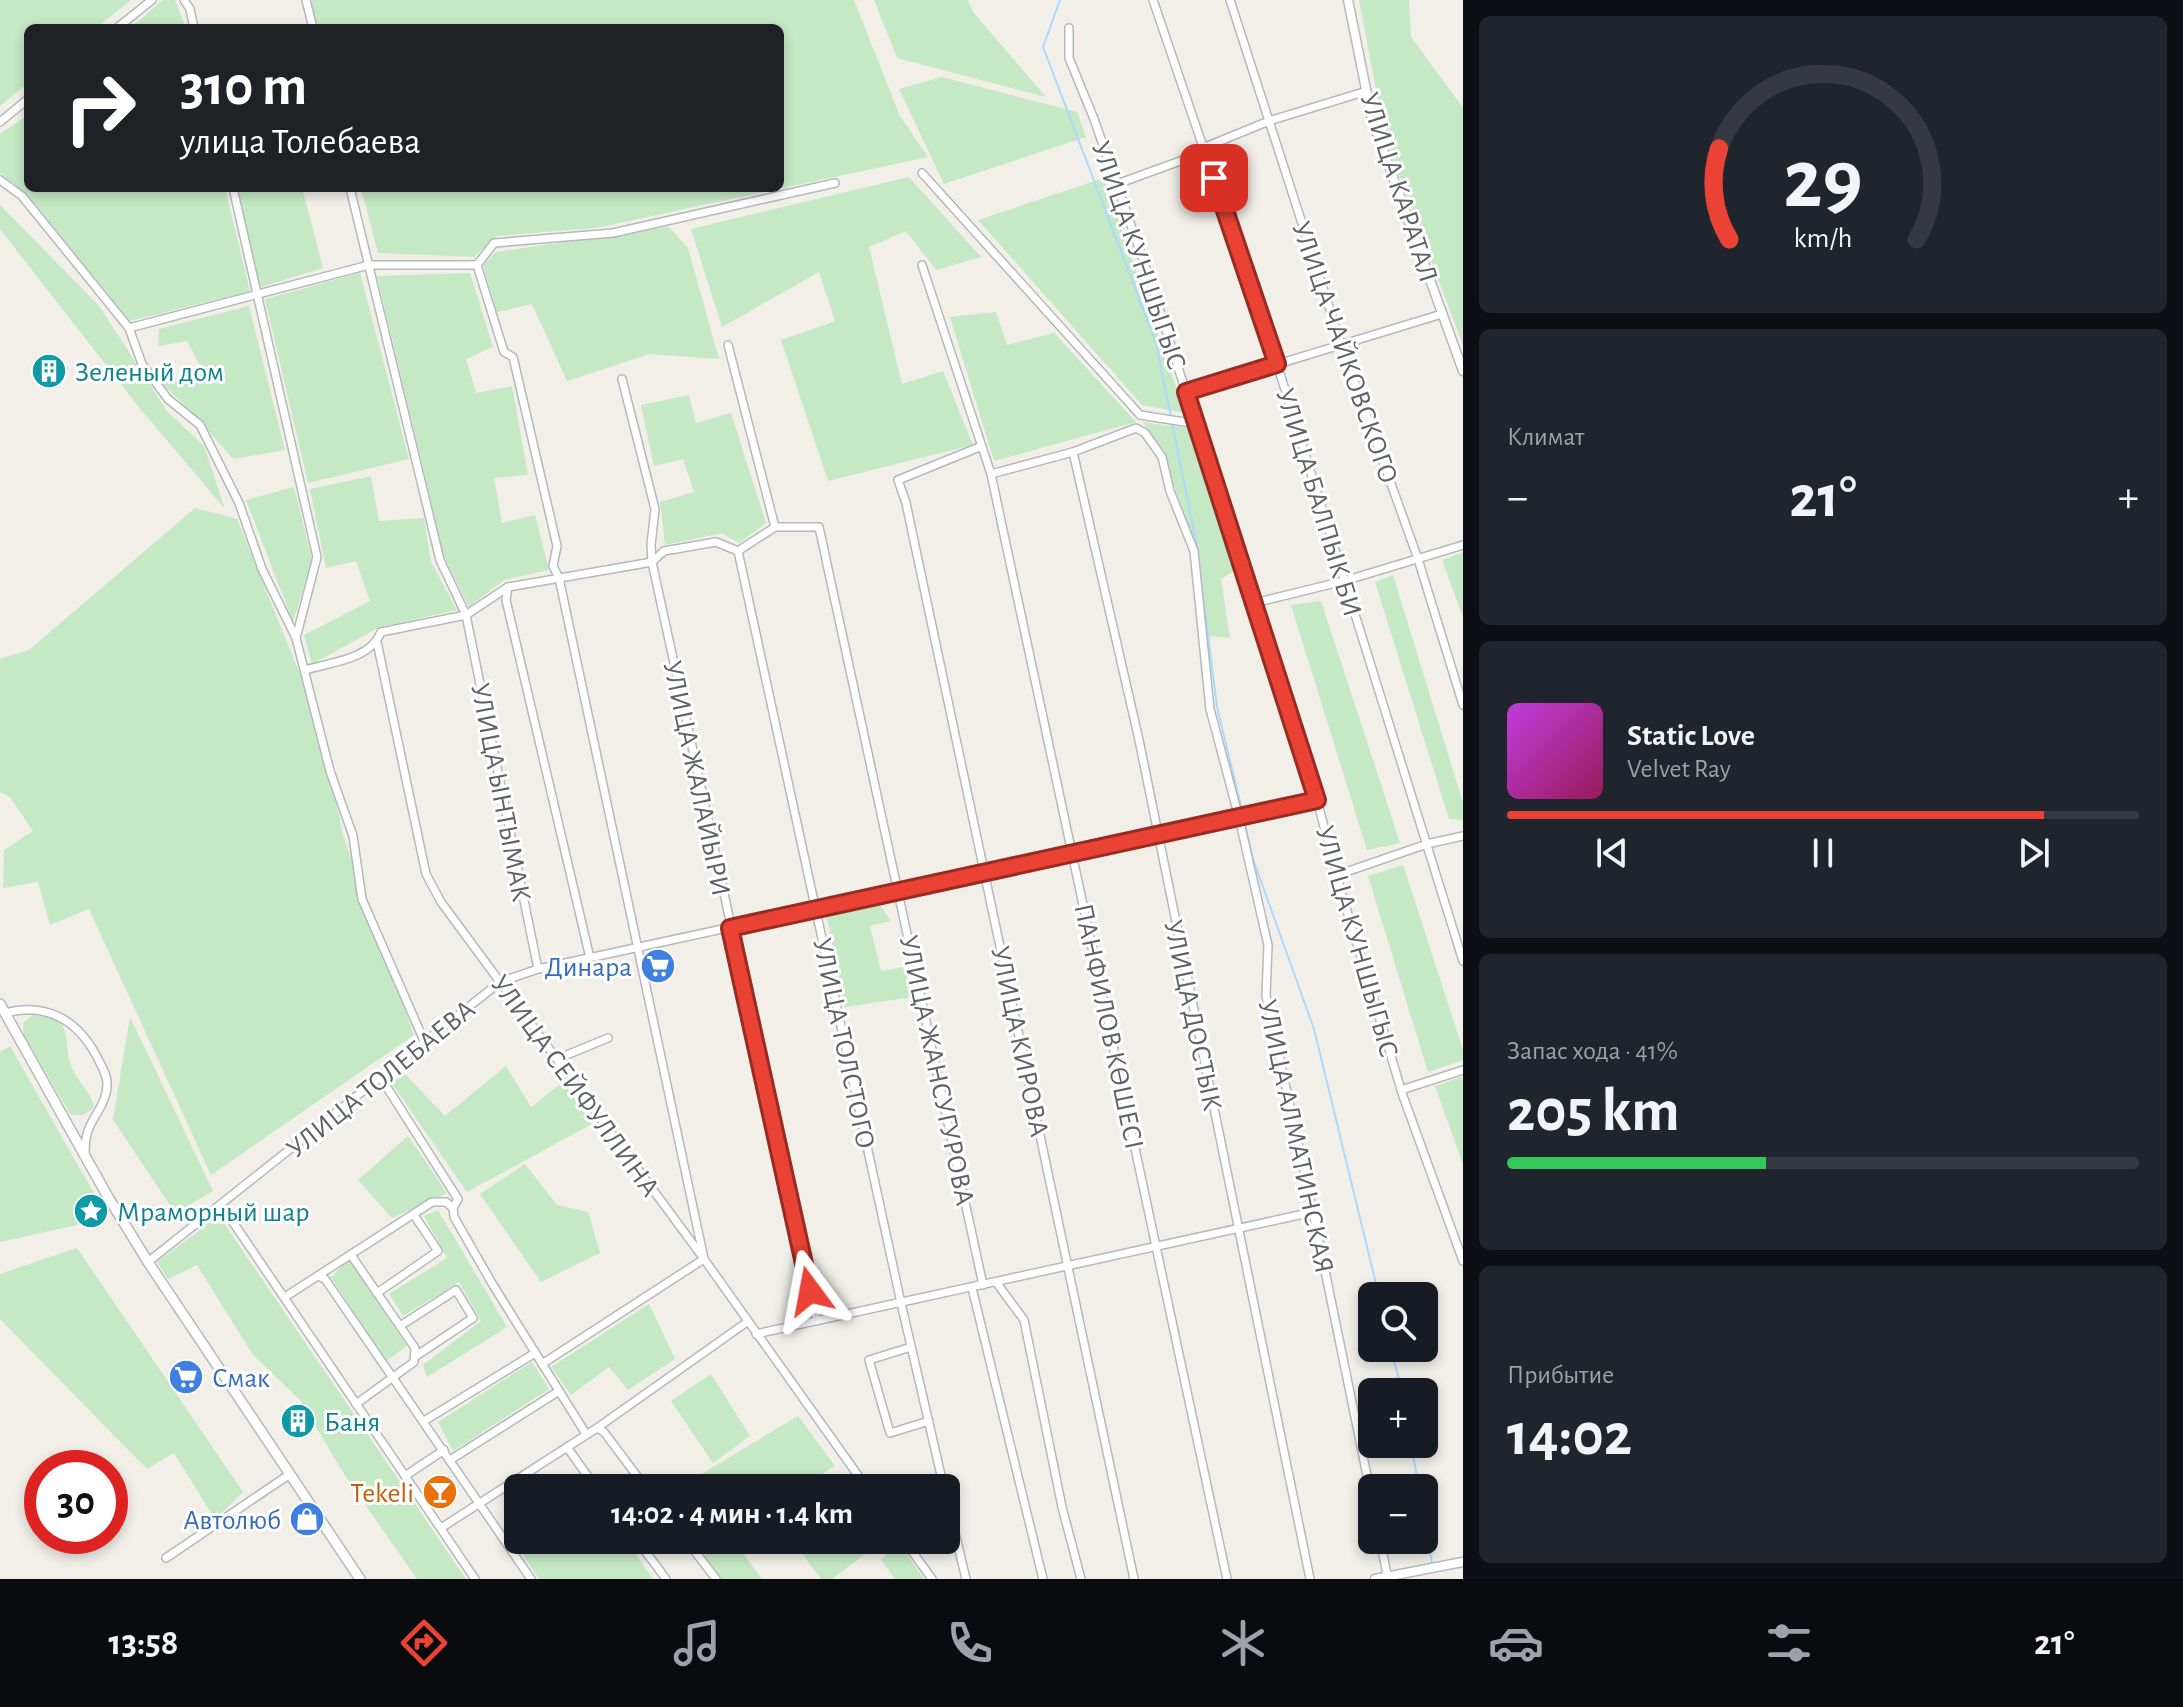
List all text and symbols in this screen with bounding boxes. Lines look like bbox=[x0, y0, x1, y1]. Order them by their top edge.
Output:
icon: right bbox=[48, 56, 152, 160]
text: 310 m bbox=[180, 59, 307, 115]
street label: УЛИЦА КАРАТАЛ bbox=[1354, 89, 1442, 286]
text: улица Толебаева bbox=[180, 124, 421, 160]
street label: УЛИЦА КУНШЫГЫС bbox=[1086, 138, 1190, 373]
text: 29 bbox=[1783, 139, 1863, 223]
pin bbox=[1180, 144, 1248, 212]
icon: arrive bbox=[1192, 156, 1236, 200]
street label: УЛИЦА ЧАЙКОВСКОГО bbox=[1286, 218, 1403, 487]
text: km/h bbox=[1794, 224, 1852, 253]
building icon: Зеленый дом bbox=[30, 352, 68, 390]
place label: Зеленый дом bbox=[75, 359, 224, 387]
street label: УЛИЦА БАЛПЫК БИ bbox=[1270, 385, 1366, 620]
text: Климат bbox=[1507, 424, 1584, 450]
text: 21° bbox=[1789, 468, 1857, 528]
text: − bbox=[1507, 476, 1528, 520]
text: + bbox=[2118, 476, 2139, 520]
street label: УЛИЦА ЖАЛАЙЫРИ bbox=[657, 658, 736, 899]
street label: УЛИЦА ЫНТЫМАК bbox=[465, 681, 535, 904]
text: Static Love bbox=[1627, 721, 1755, 751]
text: Velvet Ray bbox=[1627, 756, 1731, 782]
street label: УЛИЦА КУНШЫГЫС bbox=[1310, 823, 1403, 1061]
icon: previous bbox=[1590, 831, 1634, 875]
icon: pause bbox=[1801, 831, 1845, 875]
icon: next bbox=[2012, 831, 2056, 875]
street label: ПАНФИЛОВ КӨШЕСІ bbox=[1068, 901, 1148, 1152]
street label: УЛИЦА ДОСТЫК bbox=[1158, 917, 1226, 1113]
street label: УЛИЦА ЖАНСУГУРОВА bbox=[894, 933, 978, 1208]
street label: УЛИЦА ТОЛСТОГО bbox=[807, 935, 879, 1151]
street label: УЛИЦА КИРОВА bbox=[985, 944, 1053, 1139]
supermarket icon: Динара bbox=[639, 947, 677, 985]
place label: Динара bbox=[545, 954, 632, 982]
street label: УЛИЦА СЕЙФУЛЛИНА bbox=[485, 970, 665, 1202]
street label: УЛИЦА ТОЛЕБАЕВА bbox=[282, 995, 481, 1164]
street label: УЛИЦА АЛМАТИНСКАЯ bbox=[1252, 997, 1338, 1276]
text: Запас хода · 41% bbox=[1507, 1038, 1678, 1064]
text: 205 km bbox=[1507, 1082, 1680, 1142]
place icon: Мраморный шар bbox=[72, 1192, 110, 1230]
place label: Мраморный шар bbox=[117, 1199, 309, 1227]
position arrow bbox=[768, 1249, 852, 1333]
map controls bbox=[1358, 1282, 1438, 1554]
button: search bbox=[1358, 1282, 1438, 1362]
supermarket icon: Смак bbox=[167, 1358, 205, 1396]
text: Прибытие bbox=[1507, 1362, 1614, 1388]
place label: Смак bbox=[212, 1365, 270, 1393]
button: + bbox=[1358, 1378, 1438, 1458]
building icon: Баня bbox=[279, 1402, 317, 1440]
text: 14:02 bbox=[1507, 1406, 1632, 1466]
place label: Баня bbox=[324, 1409, 380, 1437]
speed limit sign: 30 bbox=[24, 1450, 128, 1554]
bar icon: Tekeli bbox=[421, 1473, 459, 1511]
button: − bbox=[1358, 1474, 1438, 1554]
place label: Tekeli bbox=[350, 1480, 414, 1508]
text: 14:02 · 4 мин · 1.4 km bbox=[611, 1499, 853, 1529]
shop icon: Автолюб bbox=[288, 1500, 326, 1538]
place label: Автолюб bbox=[183, 1507, 281, 1535]
icon: directions bbox=[396, 1615, 452, 1671]
icon: music bbox=[669, 1615, 725, 1671]
icon: phone bbox=[942, 1615, 998, 1671]
icon: climate bbox=[1215, 1615, 1271, 1671]
icon: car bbox=[1488, 1615, 1544, 1671]
icon: filters bbox=[1761, 1615, 1817, 1671]
text: 13:58 bbox=[109, 1625, 179, 1661]
text: 21° bbox=[2034, 1625, 2074, 1661]

